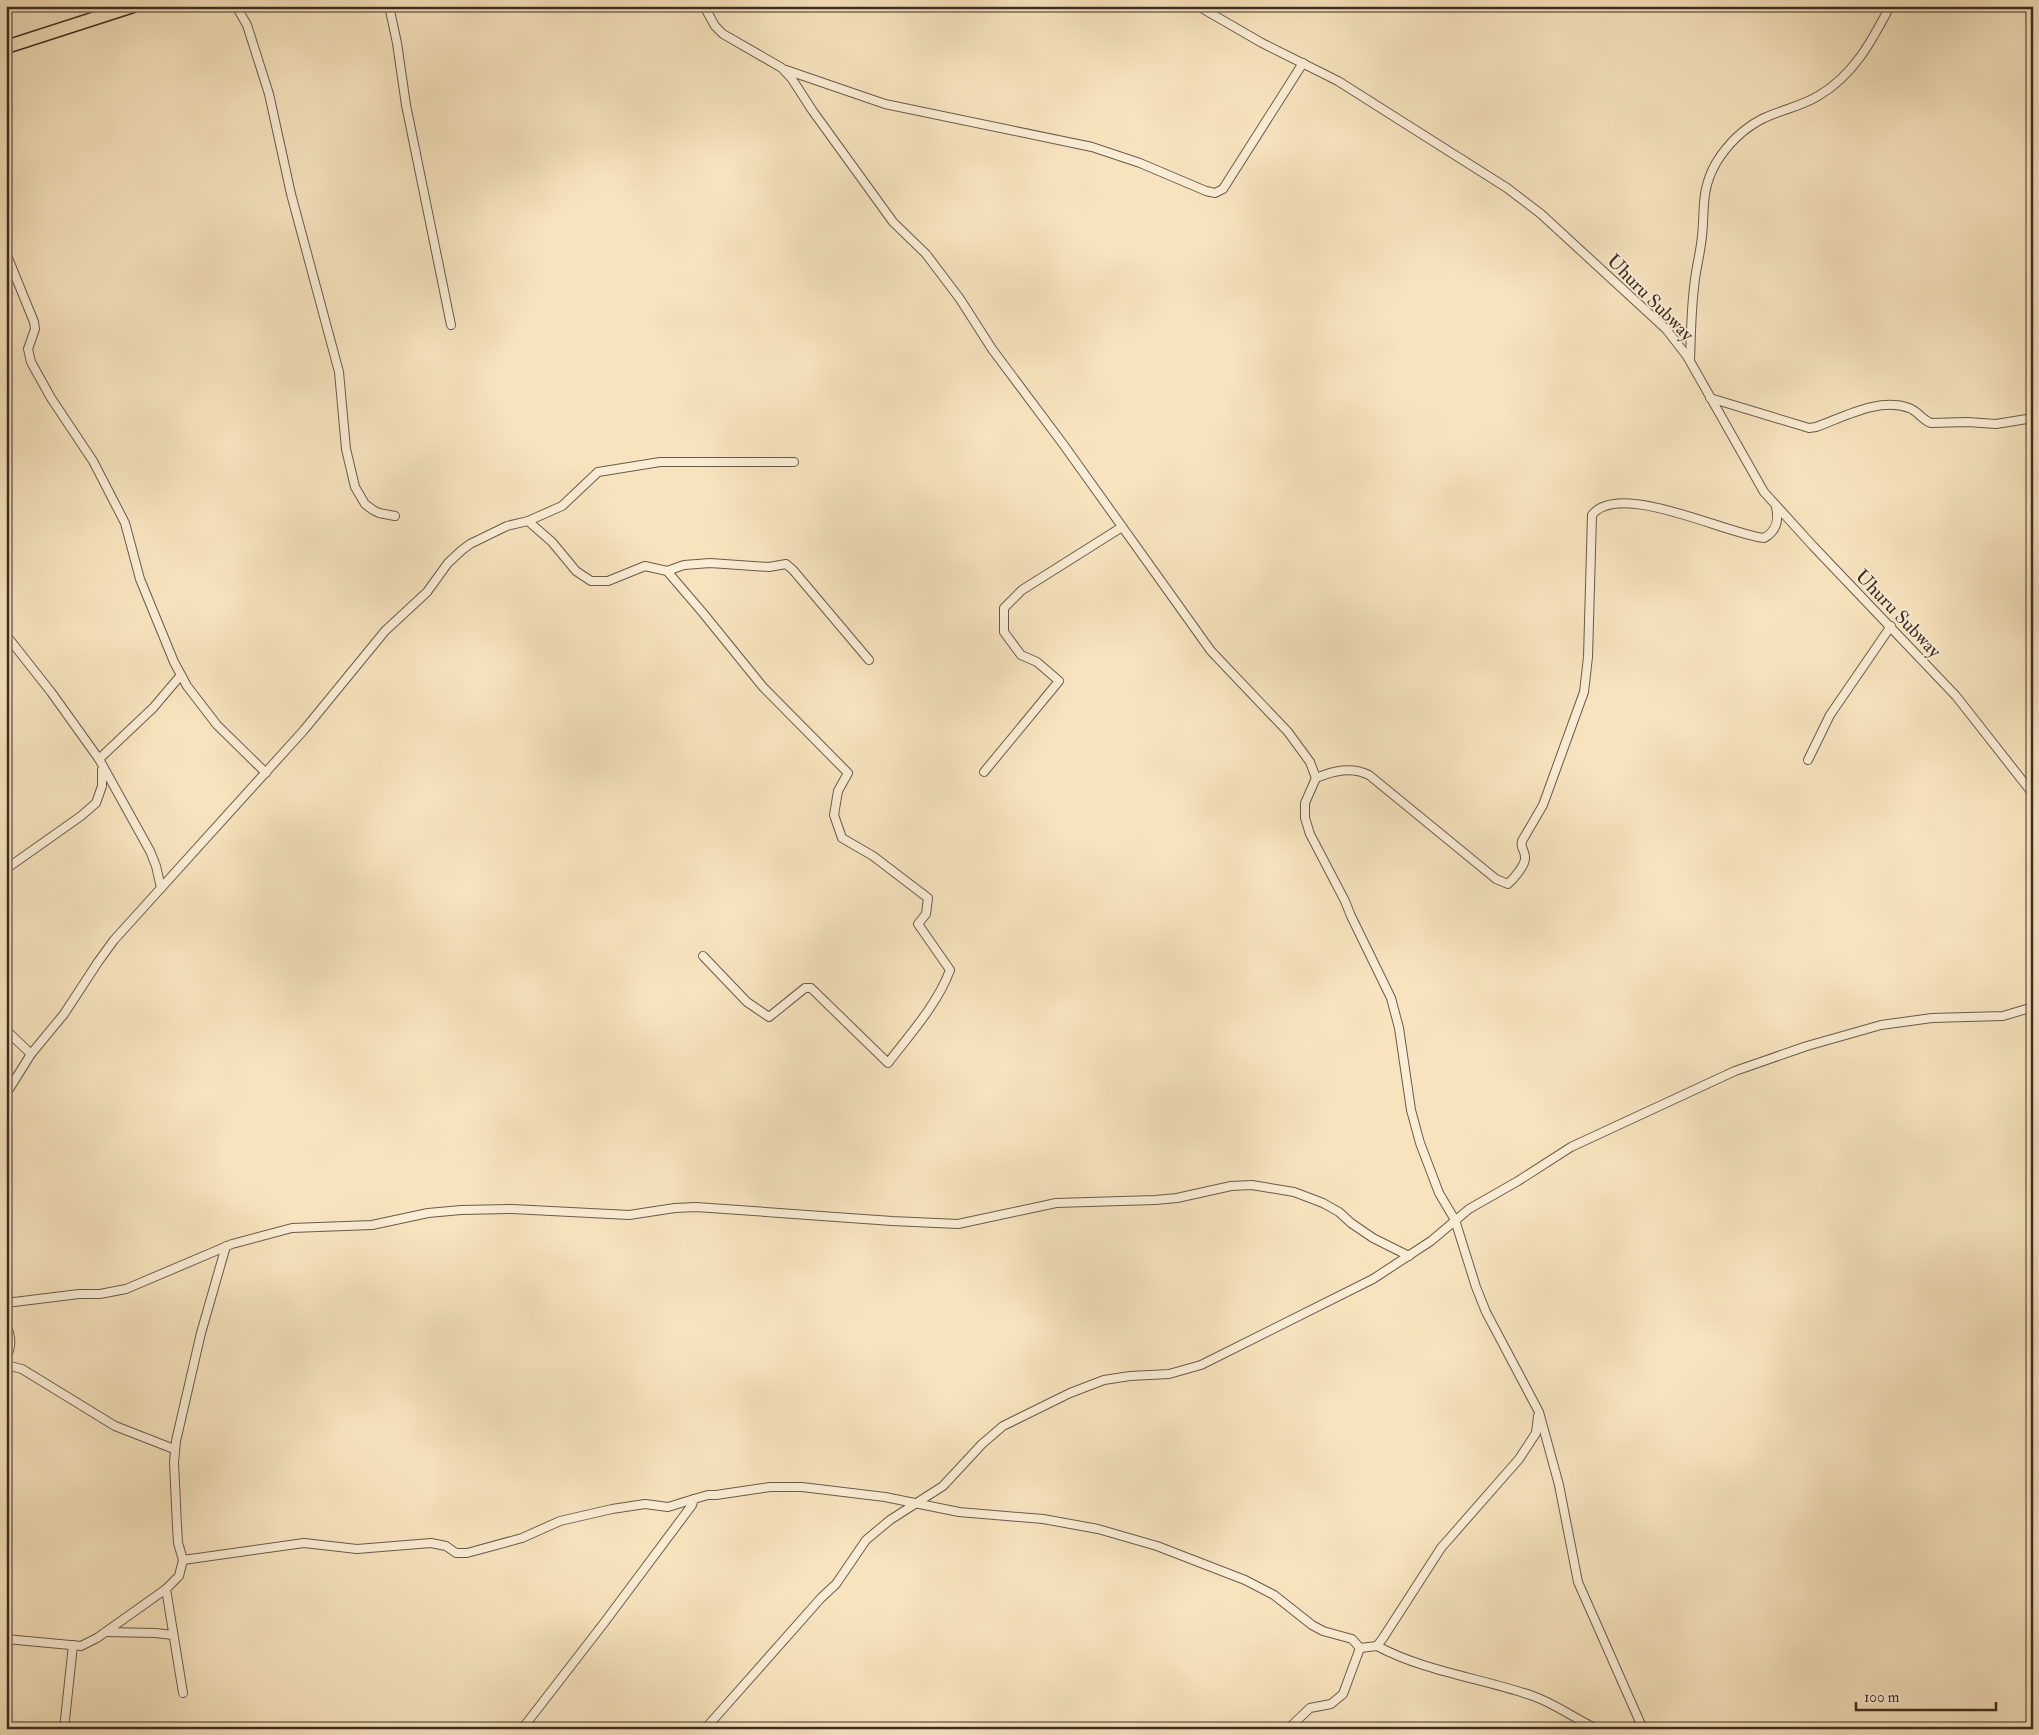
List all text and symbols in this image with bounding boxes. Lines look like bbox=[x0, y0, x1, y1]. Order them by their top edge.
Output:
street label: Uhuru Subway bbox=[1602, 249, 1699, 347]
street label: Uhuru Subway bbox=[1850, 565, 1947, 663]
scale bar bbox=[1856, 1680, 1996, 1712]
text: 100 m bbox=[1864, 1688, 1900, 1707]

